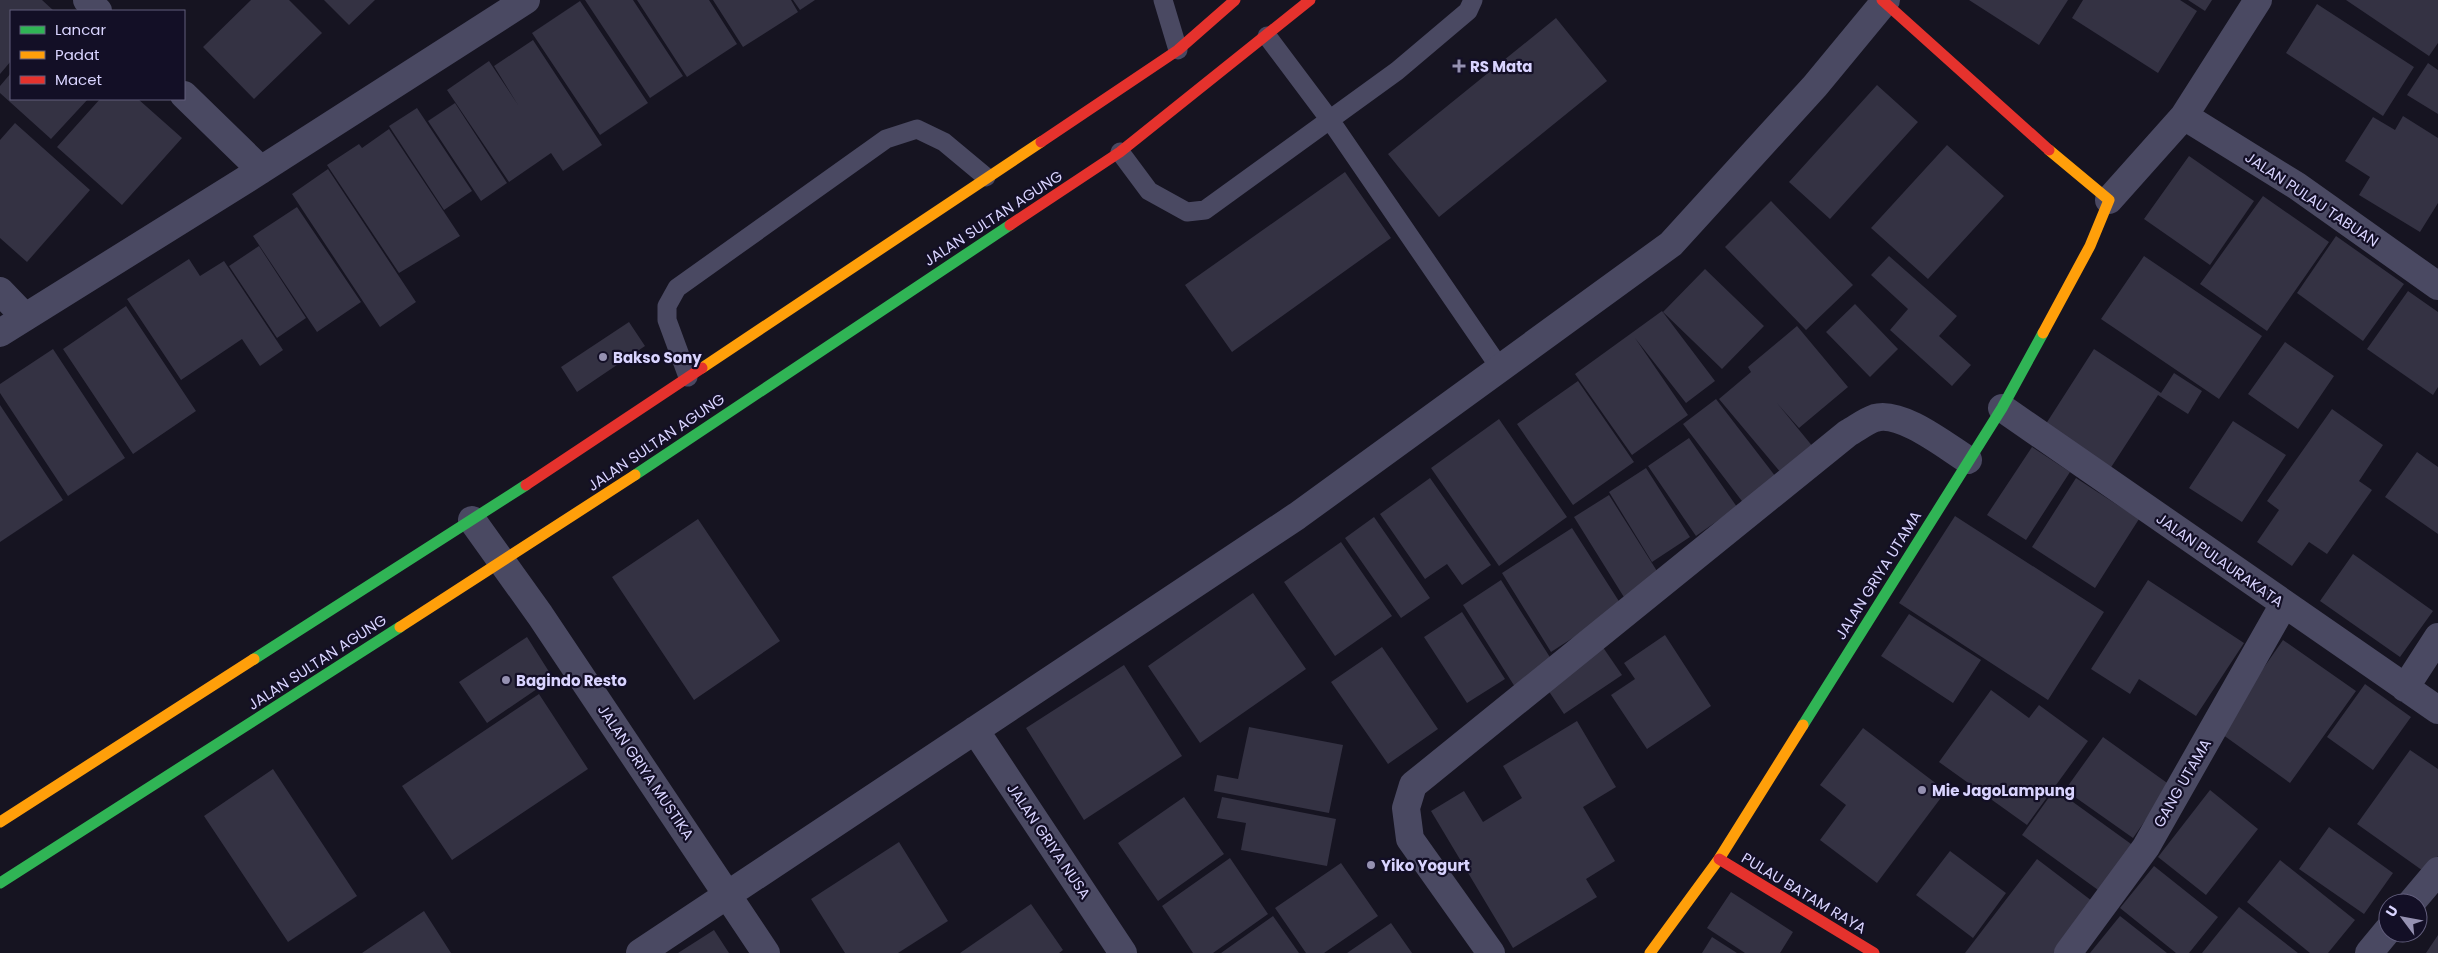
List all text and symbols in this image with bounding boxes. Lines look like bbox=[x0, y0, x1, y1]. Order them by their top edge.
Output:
legend bbox=[10, 10, 185, 100]
text: Lancar bbox=[55, 19, 106, 40]
text: Padat bbox=[55, 44, 100, 65]
place label: RS Mata bbox=[1470, 56, 1532, 77]
marker: RS Mata bbox=[1452, 59, 1466, 73]
text: Macet bbox=[55, 69, 102, 90]
street label: JALAN PULAU TABUAN bbox=[2241, 146, 2383, 252]
street label: JALAN SULTAN AGUNG bbox=[920, 165, 1067, 271]
place label: Bakso Sony bbox=[613, 347, 702, 368]
marker: Bakso Sony bbox=[597, 351, 609, 363]
street label: JALAN SULTAN AGUNG bbox=[583, 388, 729, 496]
street label: JALAN GRIYA UTAMA bbox=[1830, 507, 1926, 643]
street label: JALAN PULAURAKATA bbox=[2152, 508, 2288, 612]
street label: JALAN SULTAN AGUNG bbox=[244, 609, 391, 715]
place label: Bagindo Resto bbox=[516, 670, 627, 691]
marker: Bagindo Resto bbox=[500, 674, 512, 686]
street label: JALAN GRIYA MUSTIKA bbox=[593, 700, 699, 844]
street label: GANG UTAMA bbox=[2148, 735, 2216, 831]
street label: JALAN GRIYA NUSA bbox=[1002, 779, 1096, 903]
place label: Mie JagoLampung bbox=[1932, 780, 2075, 801]
marker: Mie JagoLampung bbox=[1916, 784, 1928, 796]
street label: PULAU BATAM RAYA bbox=[1738, 847, 1870, 939]
place label: Yiko Yogurt bbox=[1381, 855, 1470, 876]
marker: Yiko Yogurt bbox=[1365, 859, 1377, 871]
north arrow bbox=[2378, 893, 2428, 943]
text: U bbox=[2381, 902, 2403, 921]

